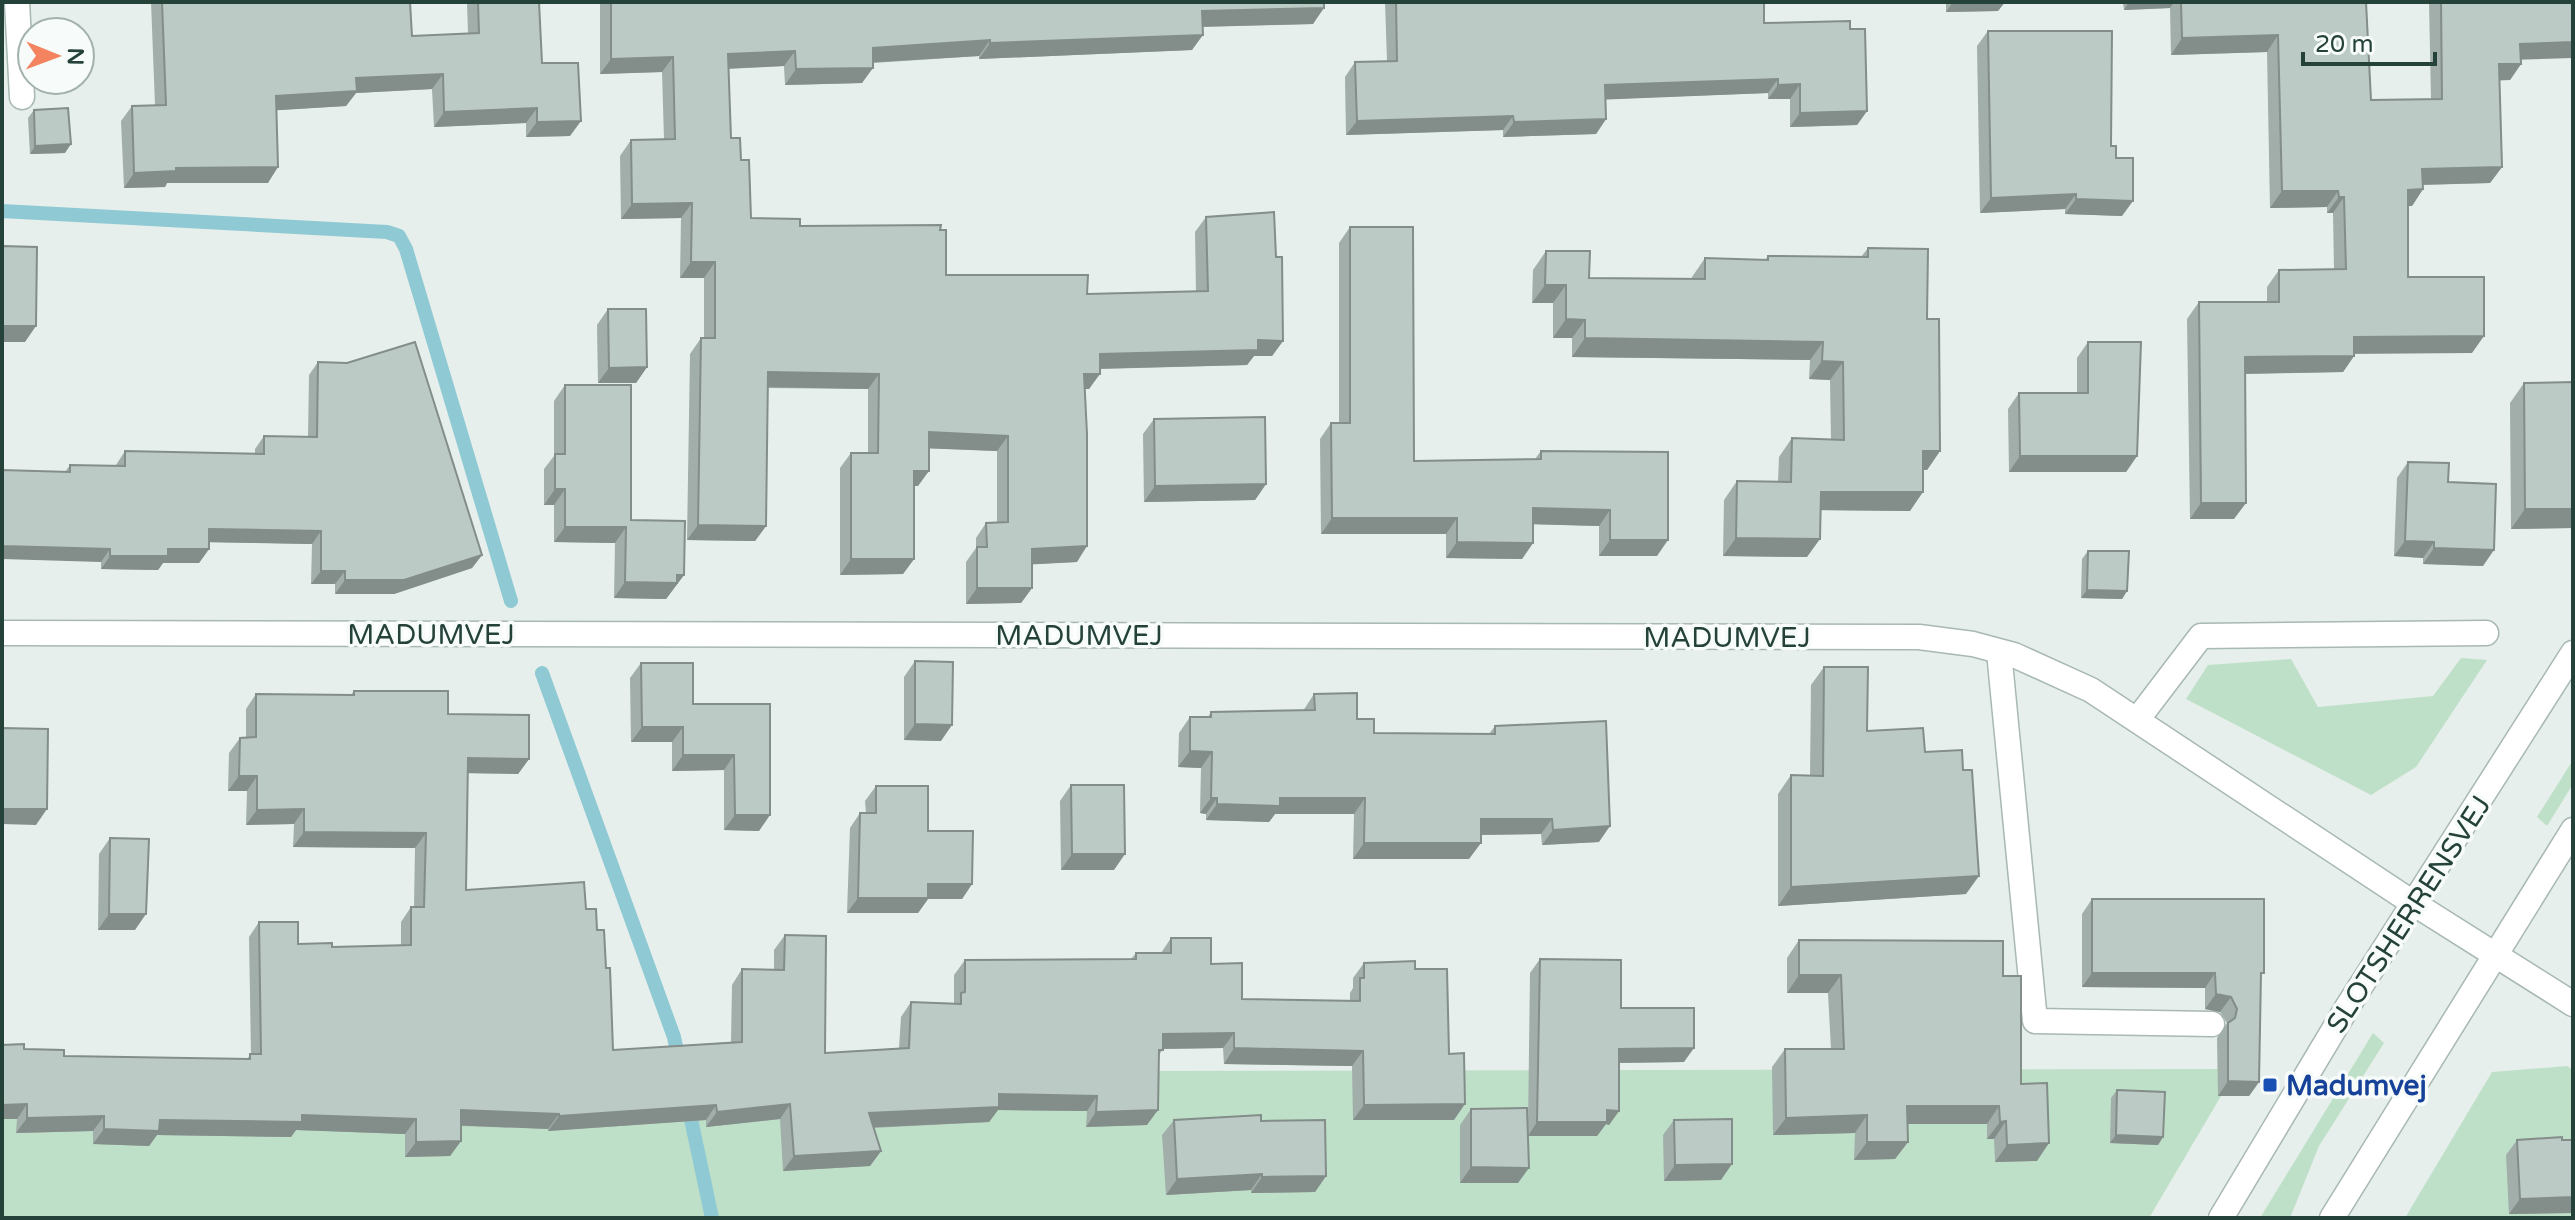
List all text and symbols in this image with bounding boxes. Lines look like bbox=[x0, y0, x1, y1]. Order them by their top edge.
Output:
north arrow bbox=[16, 16, 96, 96]
scale bar bbox=[2303, 16, 2435, 66]
text: 20 m bbox=[2315, 30, 2373, 59]
text: N bbox=[62, 47, 88, 65]
street label: MADUMVEJ bbox=[347, 618, 515, 652]
street label: MADUMVEJ bbox=[995, 619, 1163, 653]
street label: MADUMVEJ bbox=[1643, 621, 1811, 655]
street label: SLOTSHERRENSVEJ bbox=[2319, 789, 2498, 1040]
place label: Madumvej bbox=[2286, 1069, 2427, 1103]
marker: Madumvej bbox=[2261, 1076, 2279, 1094]

